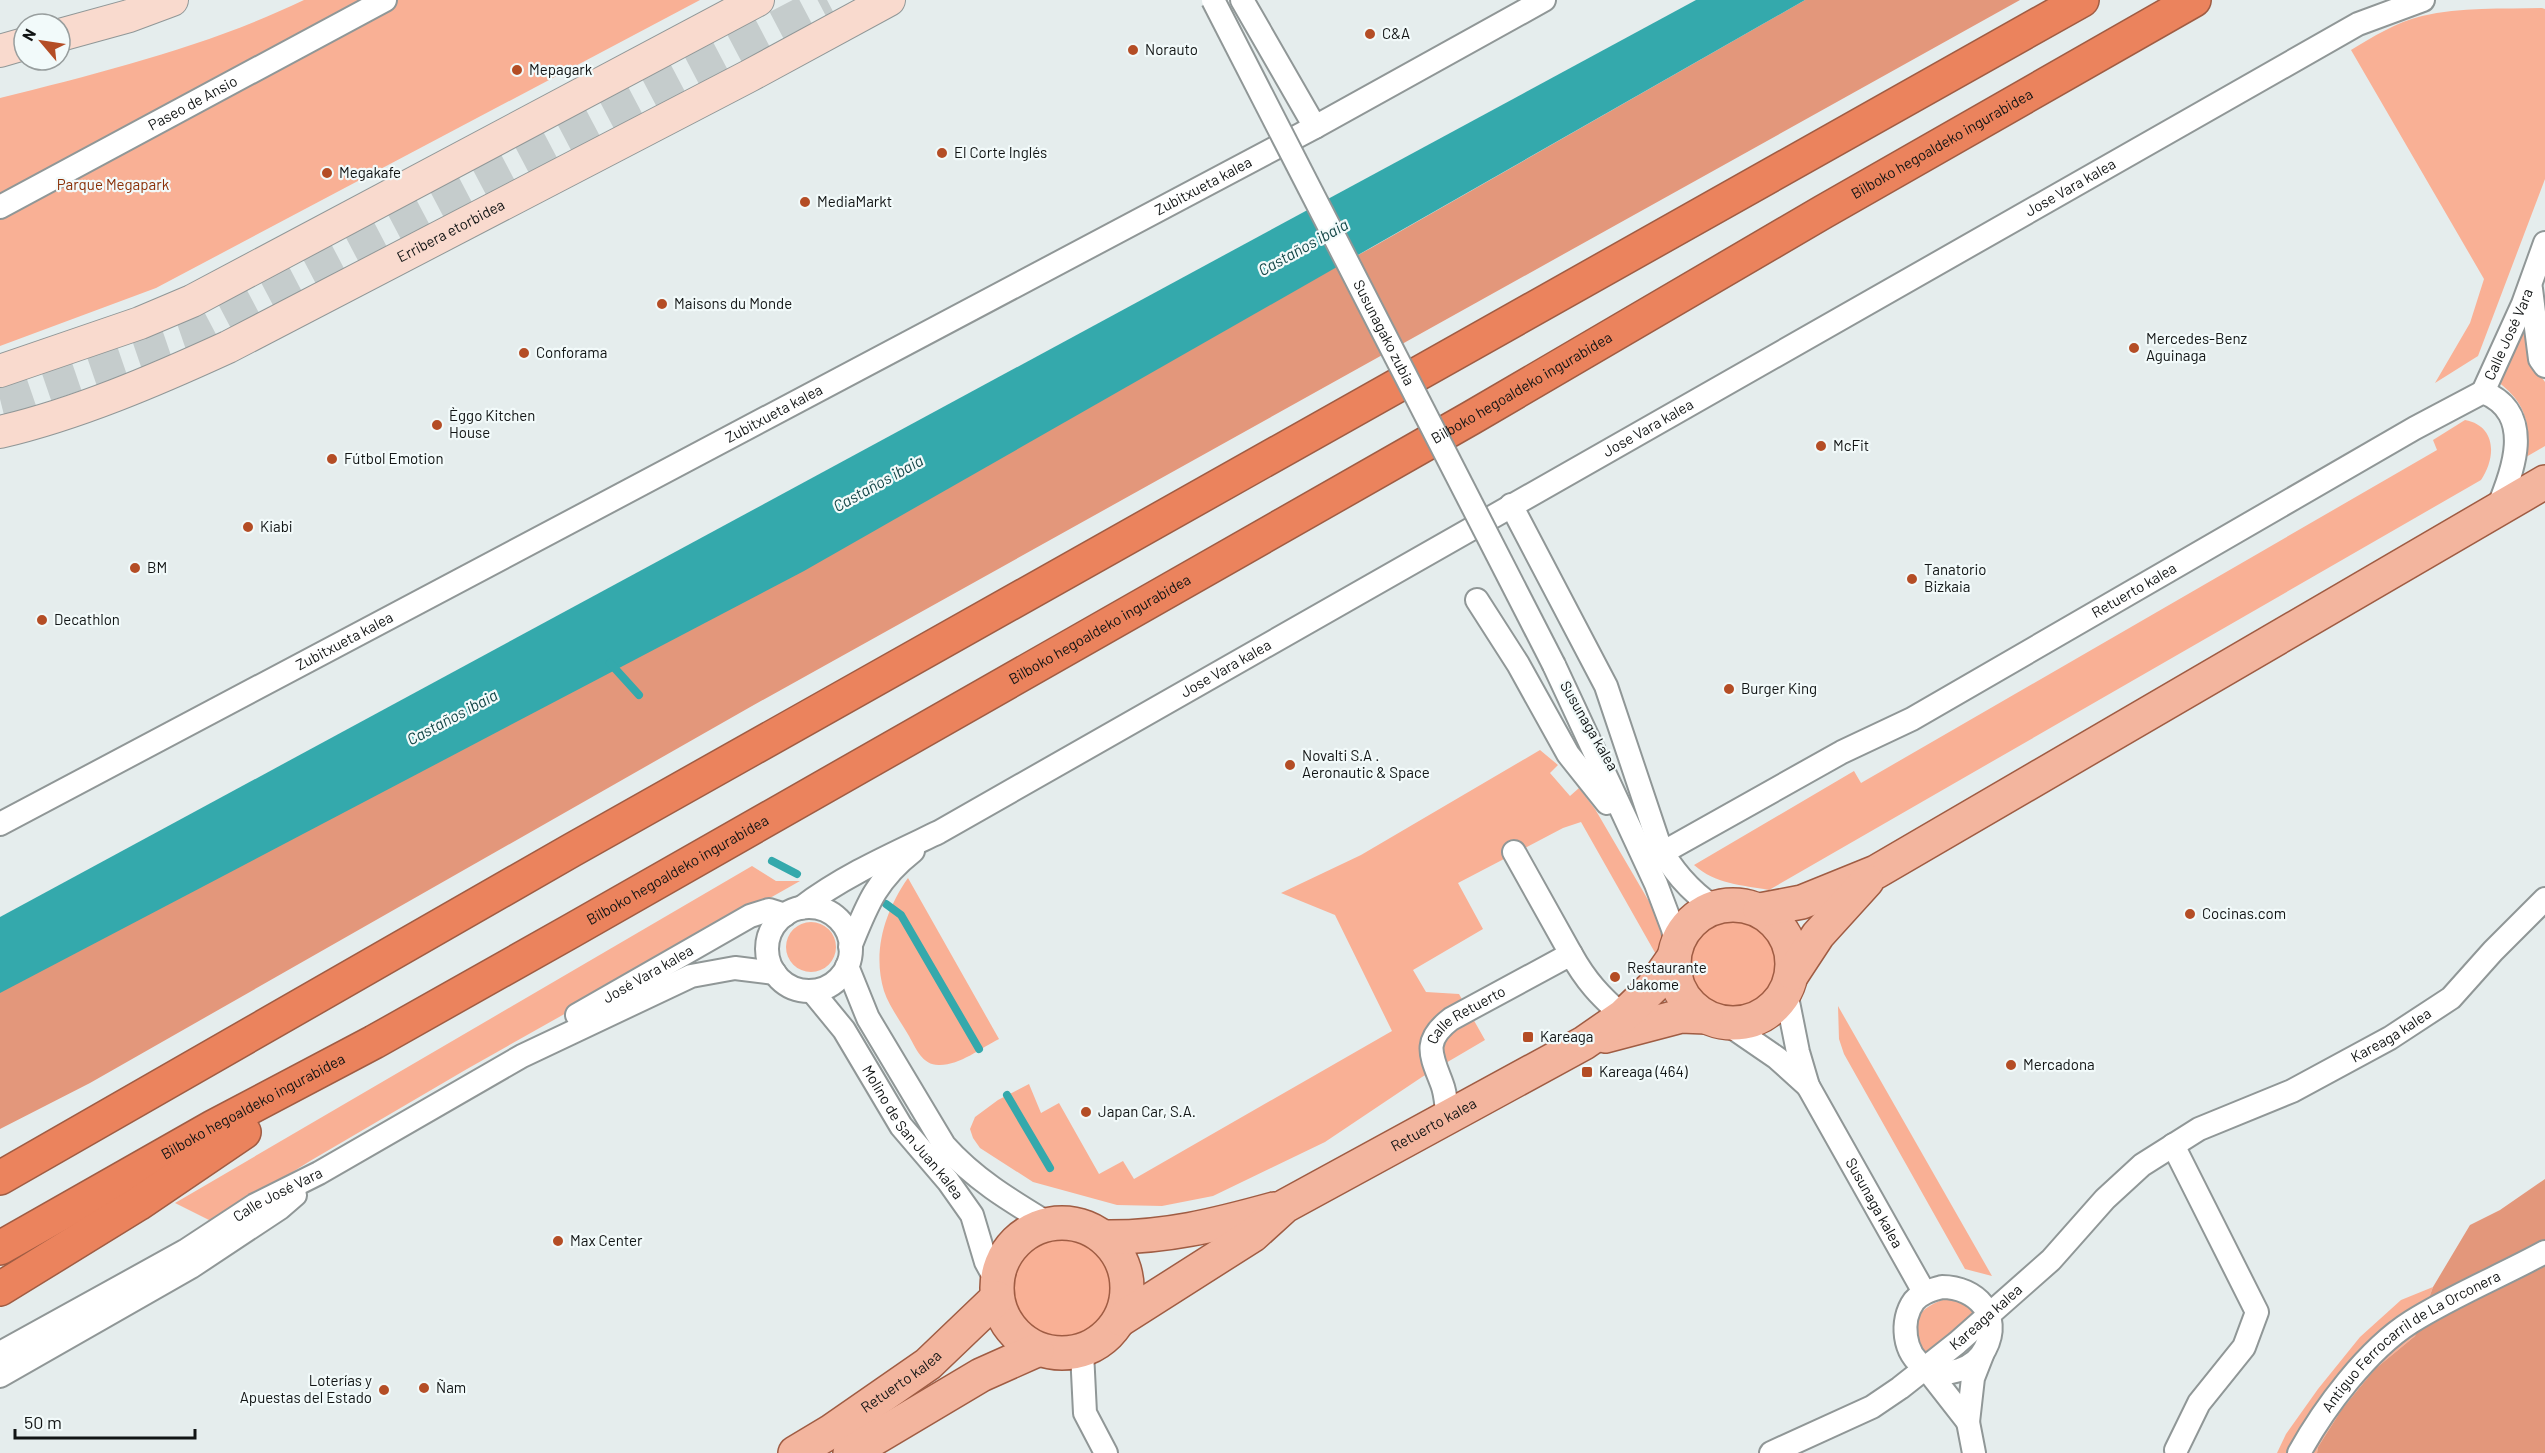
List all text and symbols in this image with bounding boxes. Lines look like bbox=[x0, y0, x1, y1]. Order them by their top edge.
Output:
north arrow bbox=[12, 12, 72, 72]
place label: C&A bbox=[1382, 24, 1410, 42]
text: N bbox=[18, 25, 39, 44]
marker: C&A bbox=[1363, 27, 1377, 41]
place label: Norauto bbox=[1145, 40, 1198, 58]
marker: Norauto bbox=[1126, 43, 1140, 57]
place label: Mepagark bbox=[529, 60, 593, 78]
marker: Mepagark bbox=[510, 63, 524, 77]
street label: Paseo de Ansio bbox=[145, 71, 240, 134]
street label: Bilboko hegoaldeko ingurabidea bbox=[1847, 84, 2036, 202]
place label: El Corte Inglés bbox=[954, 143, 1047, 161]
marker: El Corte Inglés bbox=[935, 146, 949, 160]
street label: Zubitxueta kalea bbox=[1151, 152, 1254, 218]
street label: Jose Vara kalea bbox=[2022, 154, 2118, 220]
place label: Megakafe bbox=[339, 163, 401, 181]
marker: Megakafe bbox=[320, 166, 334, 180]
park label: Parque Megapark bbox=[57, 175, 170, 193]
place label: MediaMarkt bbox=[817, 192, 892, 210]
street label: Erribera etorbidea bbox=[394, 195, 507, 266]
marker: MediaMarkt bbox=[798, 195, 812, 209]
water label: Castaños ibaia bbox=[1254, 214, 1351, 279]
street label: Susunagako zubia bbox=[1350, 276, 1419, 388]
street label: Calle José Vara bbox=[2480, 286, 2536, 383]
place label: Maisons du Monde bbox=[674, 294, 792, 312]
marker: Maisons du Monde bbox=[655, 297, 669, 311]
street label: Bilboko hegoaldeko ingurabidea bbox=[1428, 328, 1615, 447]
place label: Mercedes-Benz Aguinaga bbox=[2146, 329, 2248, 364]
marker: Mercedes-Benz Aguinaga bbox=[2127, 341, 2141, 355]
place label: Conforama bbox=[536, 343, 607, 361]
marker: Conforama bbox=[517, 346, 531, 360]
street label: Zubitxueta kalea bbox=[722, 380, 825, 446]
street label: Jose Vara kalea bbox=[1599, 394, 1696, 460]
place label: Èggo Kitchen House bbox=[449, 406, 535, 441]
marker: Èggo Kitchen House bbox=[430, 418, 444, 432]
place label: McFit bbox=[1833, 436, 1869, 454]
marker: McFit bbox=[1814, 439, 1828, 453]
place label: Fútbol Emotion bbox=[344, 449, 444, 467]
water label: Castaños ibaia bbox=[829, 450, 926, 515]
marker: Fútbol Emotion bbox=[325, 452, 339, 466]
place label: Kiabi bbox=[260, 517, 293, 535]
marker: Kiabi bbox=[241, 520, 255, 534]
place label: BM bbox=[147, 558, 167, 576]
street label: Retuerto kalea bbox=[2088, 558, 2179, 621]
place label: Tanatorio Bizkaia bbox=[1924, 560, 1987, 595]
marker: BM bbox=[128, 561, 142, 575]
street label: Bilboko hegoaldeko ingurabidea bbox=[1005, 570, 1194, 688]
marker: Tanatorio Bizkaia bbox=[1905, 572, 1919, 586]
street label: Zubitxueta kalea bbox=[293, 607, 396, 674]
place label: Decathlon bbox=[54, 610, 120, 628]
marker: Decathlon bbox=[35, 613, 49, 627]
street label: Jose Vara kalea bbox=[1177, 635, 1274, 701]
street label: Susunaga kalea bbox=[1557, 677, 1623, 774]
place label: Burger King bbox=[1741, 679, 1817, 697]
marker: Burger King bbox=[1722, 682, 1736, 696]
water label: Castaños ibaia bbox=[403, 685, 500, 748]
place label: Novalti S.A . Aeronautic & Space bbox=[1302, 746, 1430, 781]
marker: Novalti S.A . Aeronautic & Space bbox=[1283, 758, 1297, 772]
street label: Bilboko hegoaldeko ingurabidea bbox=[583, 810, 771, 928]
place label: Cocinas.com bbox=[2202, 904, 2286, 922]
marker: Cocinas.com bbox=[2183, 907, 2197, 921]
street label: José Vara kalea bbox=[599, 940, 696, 1006]
place label: Restaurante Jakome bbox=[1627, 958, 1707, 993]
marker: Restaurante Jakome bbox=[1608, 970, 1622, 984]
street label: Calle Retuerto bbox=[1422, 981, 1508, 1046]
street label: Kareaga kalea bbox=[2347, 1004, 2434, 1066]
place label: Kareaga bbox=[1540, 1027, 1594, 1045]
marker: Kareaga bbox=[1521, 1030, 1535, 1044]
street label: Bilboko hegoaldeko ingurabidea bbox=[158, 1049, 348, 1163]
place label: Mercadona bbox=[2023, 1055, 2095, 1073]
marker: Mercadona bbox=[2004, 1058, 2018, 1072]
street label: Molino de San Juan kalea bbox=[859, 1062, 968, 1202]
place label: Kareaga (464) bbox=[1599, 1062, 1688, 1080]
marker: Kareaga (464) bbox=[1580, 1065, 1594, 1079]
street label: Retuerto kalea bbox=[1387, 1093, 1479, 1155]
place label: Japan Car, S.A. bbox=[1098, 1102, 1196, 1120]
marker: Japan Car, S.A. bbox=[1079, 1105, 1093, 1119]
street label: Susunaga kalea bbox=[1842, 1154, 1907, 1251]
street label: Calle José Vara bbox=[229, 1163, 325, 1225]
place label: Max Center bbox=[570, 1231, 643, 1249]
marker: Max Center bbox=[551, 1234, 565, 1248]
street label: Antiguo Ferrocarril de La Orconera bbox=[2317, 1266, 2503, 1415]
street label: Kareaga kalea bbox=[1945, 1280, 2025, 1353]
street label: Retuerto kalea bbox=[857, 1346, 945, 1416]
place label: Loterías y Apuestas del Estado bbox=[240, 1371, 372, 1406]
place label: Ñam bbox=[436, 1378, 466, 1396]
marker: Ñam bbox=[417, 1381, 431, 1395]
marker: Loterías y Apuestas del Estado bbox=[377, 1383, 391, 1397]
scale bar bbox=[15, 1402, 195, 1440]
text: 50 m bbox=[24, 1411, 62, 1433]

